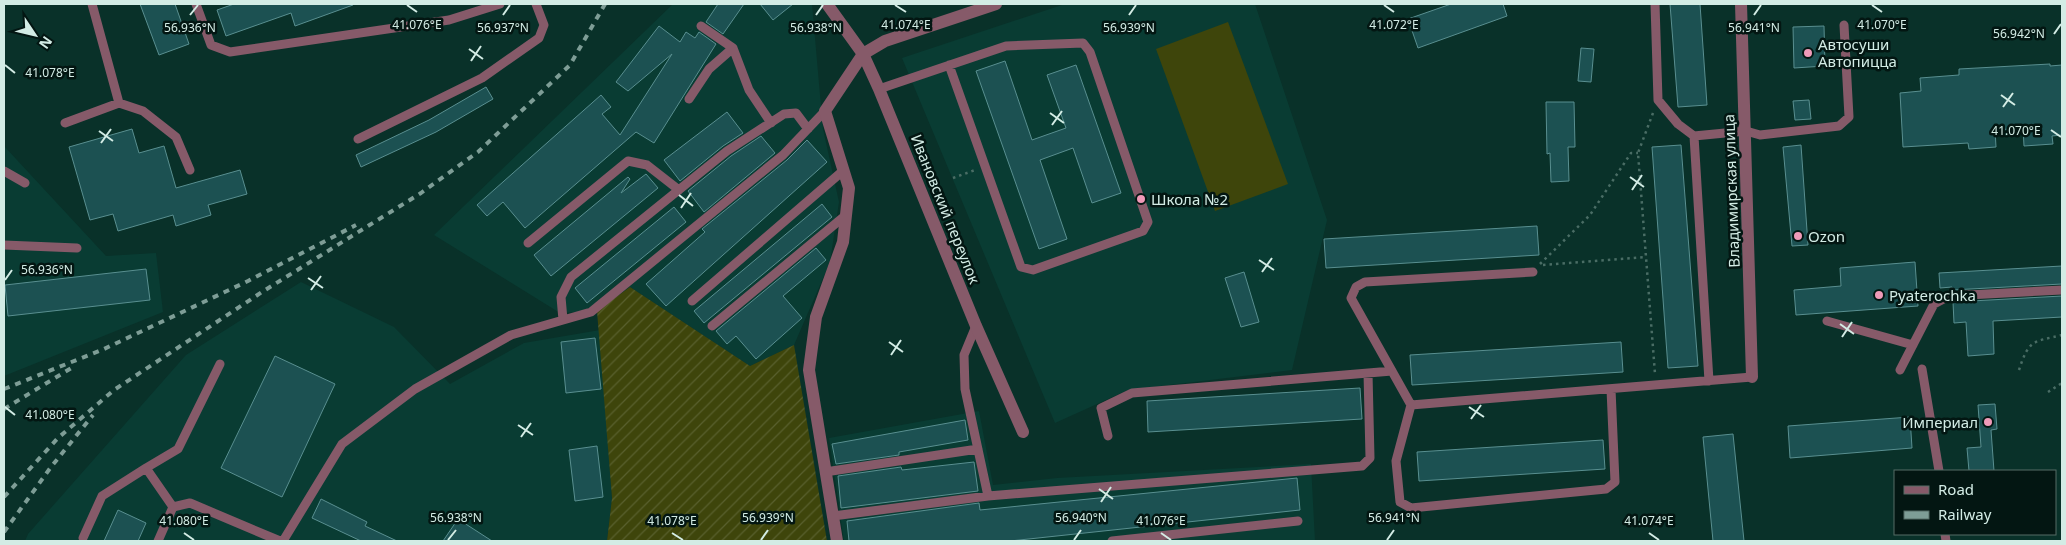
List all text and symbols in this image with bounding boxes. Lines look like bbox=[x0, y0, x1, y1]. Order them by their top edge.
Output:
north arrow bbox=[10, 10, 60, 60]
text: 41.076°E bbox=[392, 16, 442, 33]
text: 41.074°E bbox=[881, 16, 931, 33]
text: 41.072°E bbox=[1369, 16, 1419, 33]
text: 41.070°E bbox=[1857, 16, 1907, 33]
text: 56.936°N bbox=[164, 19, 216, 36]
text: 56.937°N bbox=[477, 19, 529, 36]
text: 56.938°N bbox=[790, 19, 842, 36]
text: 56.939°N bbox=[1103, 19, 1155, 36]
text: 56.941°N bbox=[1728, 19, 1780, 36]
text: 56.942°N bbox=[1993, 25, 2045, 42]
text: N bbox=[35, 33, 57, 53]
place label: Автосуши Автопицца bbox=[1818, 34, 1897, 71]
marker: Автосуши Автопицца bbox=[1802, 47, 1814, 59]
text: 41.078°E bbox=[25, 64, 75, 81]
street label: Владимирская улица bbox=[1718, 114, 1744, 268]
text: 41.070°E bbox=[1991, 122, 2041, 139]
street label: Ивановский переулок bbox=[907, 131, 985, 287]
place label: Школа №2 bbox=[1151, 189, 1228, 209]
marker: Школа №2 bbox=[1135, 193, 1147, 205]
place label: Ozon bbox=[1808, 226, 1845, 246]
marker: Ozon bbox=[1792, 230, 1804, 242]
text: 56.936°N bbox=[21, 261, 73, 278]
place label: Pyaterochka bbox=[1889, 285, 1976, 305]
marker: Pyaterochka bbox=[1873, 289, 1885, 301]
text: 41.080°E bbox=[25, 406, 75, 423]
place label: Империал bbox=[1902, 412, 1978, 432]
marker: Империал bbox=[1982, 416, 1994, 428]
legend bbox=[1894, 470, 2056, 535]
text: Road bbox=[1938, 479, 1974, 499]
text: Railway bbox=[1938, 504, 1992, 524]
text: 56.938°N bbox=[430, 509, 482, 526]
text: 56.939°N bbox=[742, 509, 794, 526]
text: 56.940°N bbox=[1055, 509, 1107, 526]
text: 56.941°N bbox=[1368, 509, 1420, 526]
text: 41.080°E bbox=[159, 512, 209, 529]
text: 41.078°E bbox=[647, 512, 697, 529]
text: 41.076°E bbox=[1136, 512, 1186, 529]
text: 41.074°E bbox=[1624, 512, 1674, 529]

